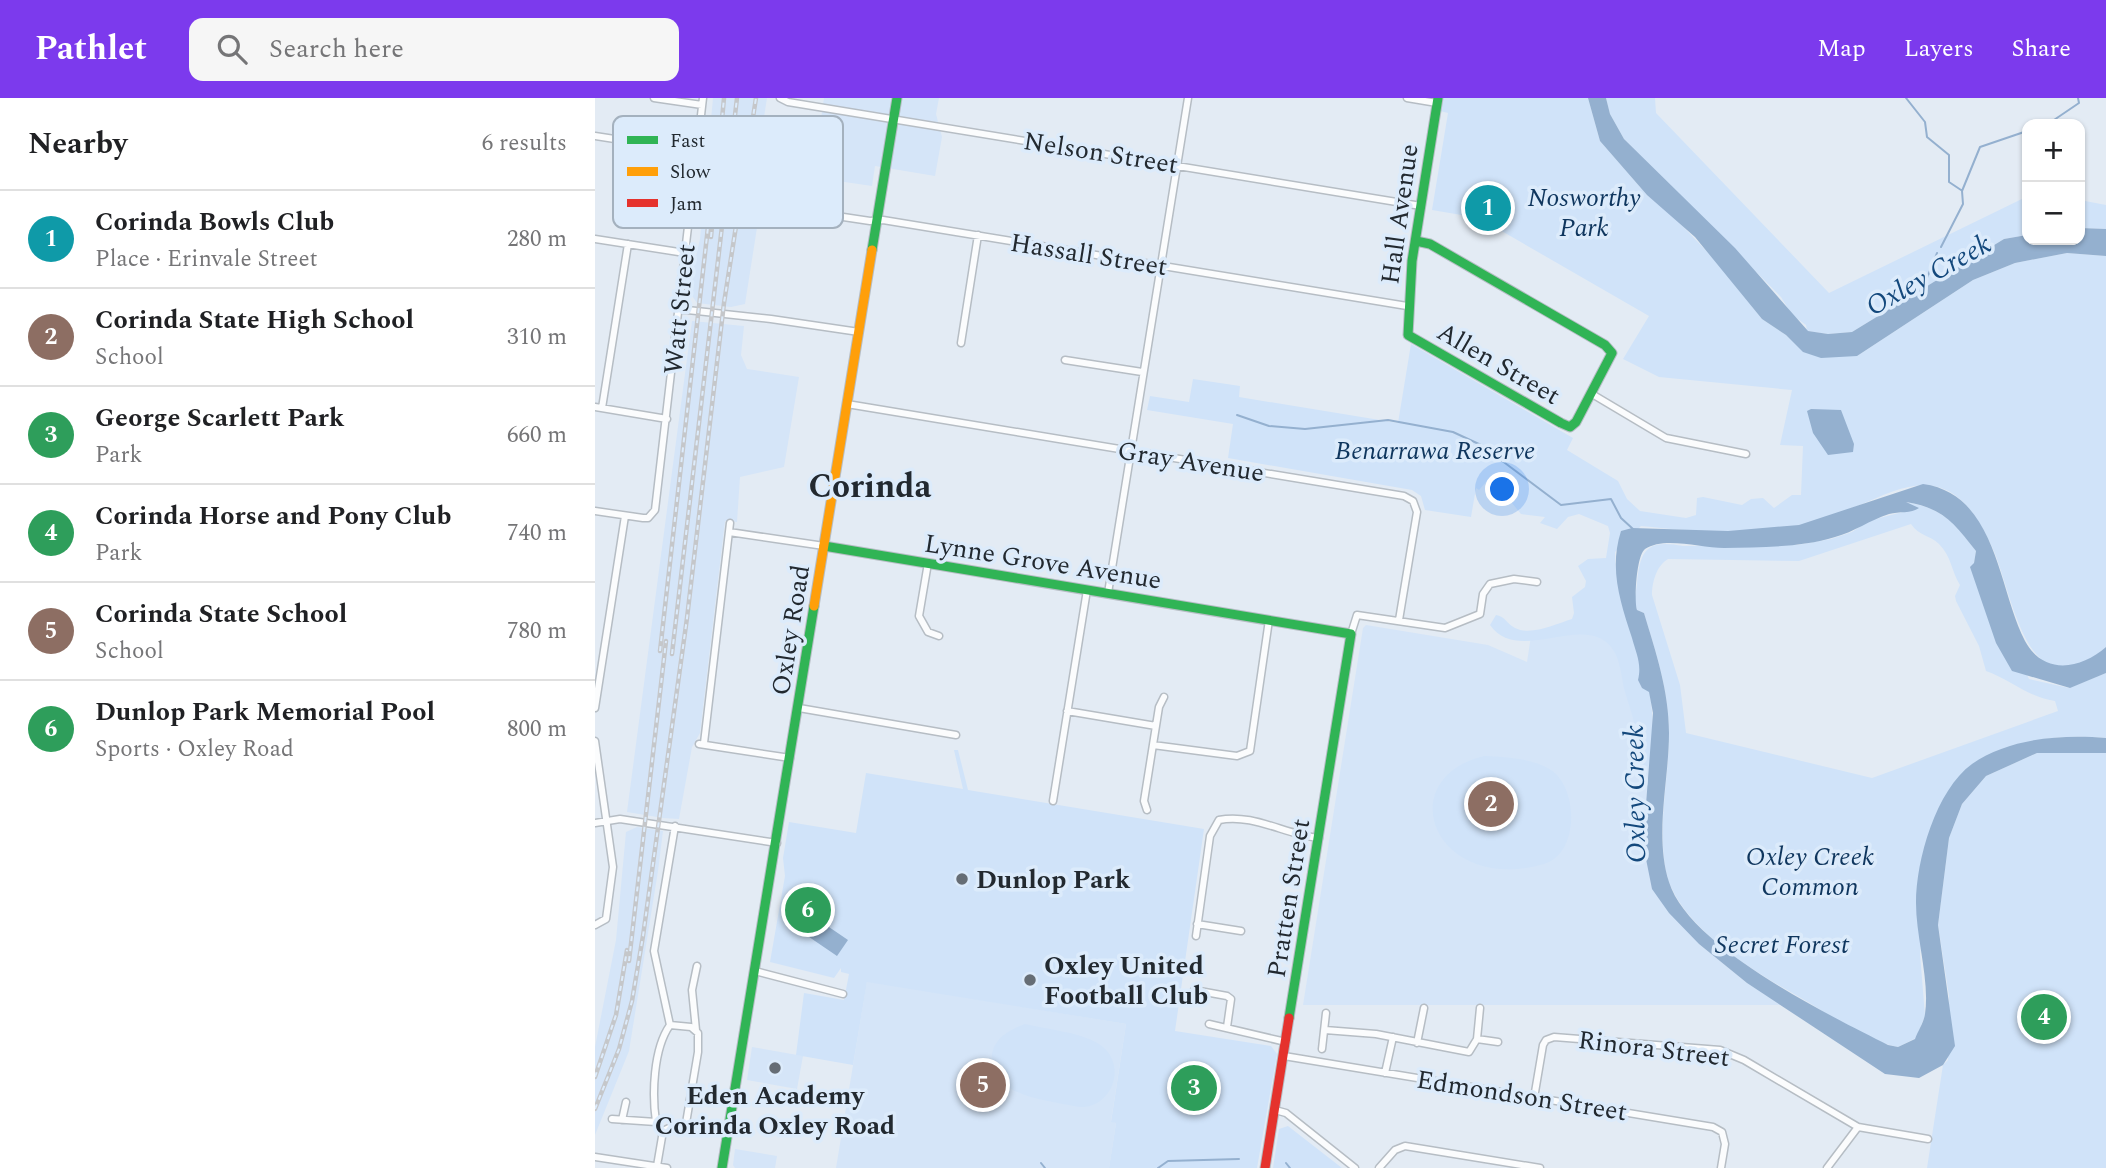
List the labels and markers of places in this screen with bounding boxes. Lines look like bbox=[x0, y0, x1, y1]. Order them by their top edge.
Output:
pin: 1 bbox=[1465, 182, 1511, 234]
pin: 2 bbox=[1468, 778, 1514, 830]
place label: Dunlop Park bbox=[976, 860, 1131, 900]
marker: Dunlop Park bbox=[954, 871, 970, 887]
pin: 6 bbox=[785, 884, 831, 936]
place label: Oxley United Football Club bbox=[1044, 946, 1208, 1016]
marker: Oxley United Football Club bbox=[1022, 972, 1038, 988]
pin: 4 bbox=[2021, 991, 2067, 1043]
pin: 5 bbox=[960, 1059, 1006, 1111]
marker: Eden Academy Corinda Oxley Road bbox=[767, 1060, 783, 1076]
pin: 3 bbox=[1171, 1062, 1217, 1114]
place label: Eden Academy Corinda Oxley Road bbox=[655, 1076, 895, 1146]

